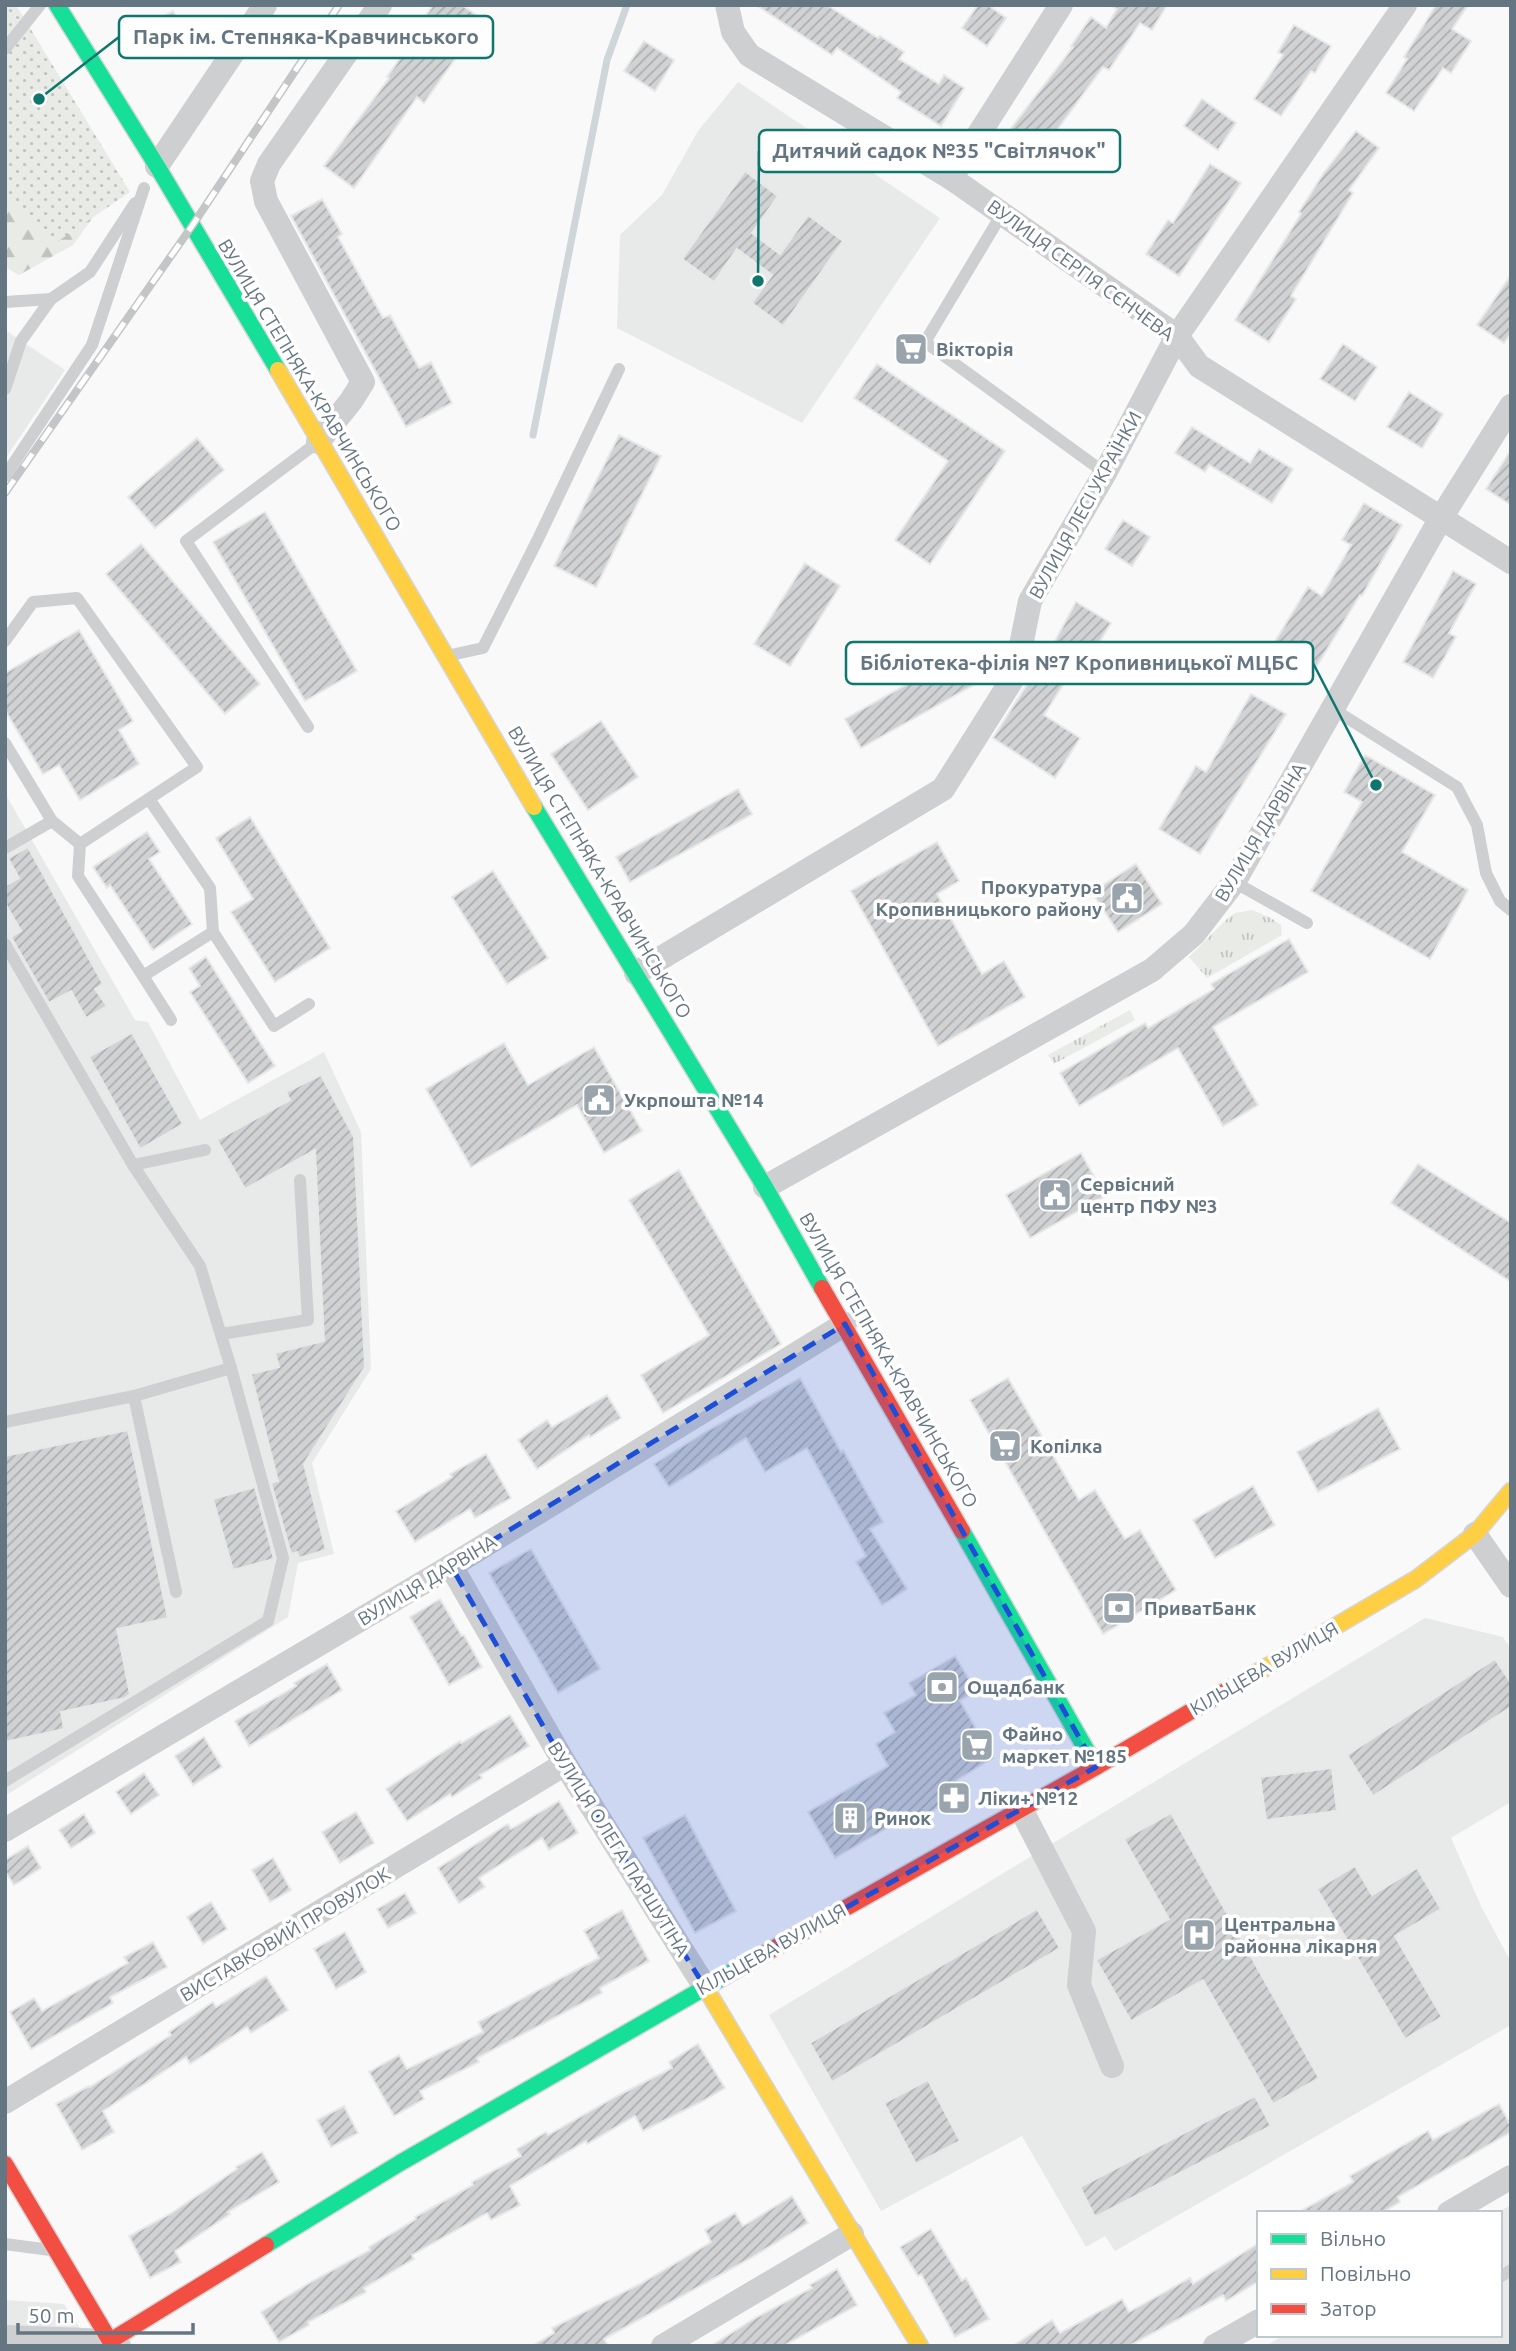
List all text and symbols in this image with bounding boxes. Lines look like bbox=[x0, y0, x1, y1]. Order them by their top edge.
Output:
callout: Парк ім. Степняка-Кравчинського bbox=[119, 16, 493, 58]
text: Парк ім. Степняка-Кравчинського bbox=[133, 24, 479, 48]
callout: Дитячий садок №35 "Світлячок" bbox=[759, 130, 1120, 172]
text: Дитячий садок №35 "Світлячок" bbox=[772, 138, 1106, 162]
street label: ВУЛИЦЯ СЕРГІЯ СЄНЧЕВА bbox=[983, 195, 1179, 345]
street label: ВУЛИЦЯ СТЕПНЯКА-КРАВЧИНСЬКОГО bbox=[214, 235, 406, 535]
supermarket icon: Вікторія bbox=[892, 330, 930, 368]
place label: Вікторія bbox=[936, 338, 1014, 360]
street label: ВУЛИЦЯ ЛЕСІ УКРАЇНКИ bbox=[1024, 407, 1146, 603]
callout: Бібліотека-філія №7 Кропивницької МЦБС bbox=[846, 642, 1313, 684]
text: Бібліотека-філія №7 Кропивницької МЦБС bbox=[860, 650, 1298, 674]
street label: ВУЛИЦЯ СТЕПНЯКА-КРАВЧИНСЬКОГО bbox=[504, 722, 696, 1022]
street label: ВУЛИЦЯ ДАРВІНА bbox=[1210, 758, 1310, 905]
place label: Прокуратура Кропивницького району bbox=[875, 876, 1102, 920]
public building icon: Прокуратура Кропивницького району bbox=[1108, 879, 1146, 917]
public building icon: Укрпошта №14 bbox=[580, 1081, 618, 1119]
place label: Укрпошта №14 bbox=[624, 1089, 764, 1111]
place label: Сервісний центр ПФУ №3 bbox=[1080, 1173, 1217, 1217]
public building icon: Сервісний центр ПФУ №3 bbox=[1036, 1176, 1074, 1214]
street label: ВУЛИЦЯ СТЕПНЯКА-КРАВЧИНСЬКОГО bbox=[795, 1209, 983, 1511]
supermarket icon: Копілка bbox=[986, 1427, 1024, 1465]
place label: Копілка bbox=[1030, 1435, 1103, 1457]
street label: ВУЛИЦЯ ДАРВІНА bbox=[354, 1530, 501, 1630]
bank icon: ПриватБанк bbox=[1100, 1589, 1138, 1627]
place label: ПриватБанк bbox=[1144, 1597, 1256, 1619]
street label: КІЛЬЦЕВА ВУЛИЦЯ bbox=[1186, 1617, 1342, 1719]
bank icon: Ощадбанк bbox=[923, 1668, 961, 1706]
place label: Ощадбанк bbox=[967, 1676, 1065, 1698]
place label: Файно маркет №185 bbox=[1002, 1723, 1127, 1767]
supermarket icon: Файно маркет №185 bbox=[958, 1726, 996, 1764]
street label: ВУЛИЦЯ ОЛЕГА ПАРШУТІНА bbox=[544, 1738, 695, 1961]
pharmacy icon: Ліки+ №12 bbox=[935, 1779, 973, 1817]
place label: Ліки+ №12 bbox=[978, 1787, 1078, 1809]
building icon: Ринок bbox=[831, 1799, 869, 1837]
place label: Ринок bbox=[874, 1807, 931, 1829]
street label: ВИСТАВКОВИЙ ПРОВУЛОК bbox=[176, 1862, 394, 2006]
street label: КІЛЬЦЕВА ВУЛИЦЯ bbox=[692, 1899, 850, 1999]
place label: Центральна районна лікарня bbox=[1224, 1913, 1378, 1957]
hospital icon: Центральна районна лікарня bbox=[1180, 1916, 1218, 1954]
legend bbox=[1257, 2211, 1502, 2337]
text: Вільно bbox=[1320, 2226, 1386, 2250]
text: Повільно bbox=[1320, 2261, 1411, 2285]
scale bar bbox=[18, 2292, 192, 2336]
text: Затор bbox=[1320, 2296, 1376, 2320]
text: 50 m bbox=[28, 2303, 75, 2327]

